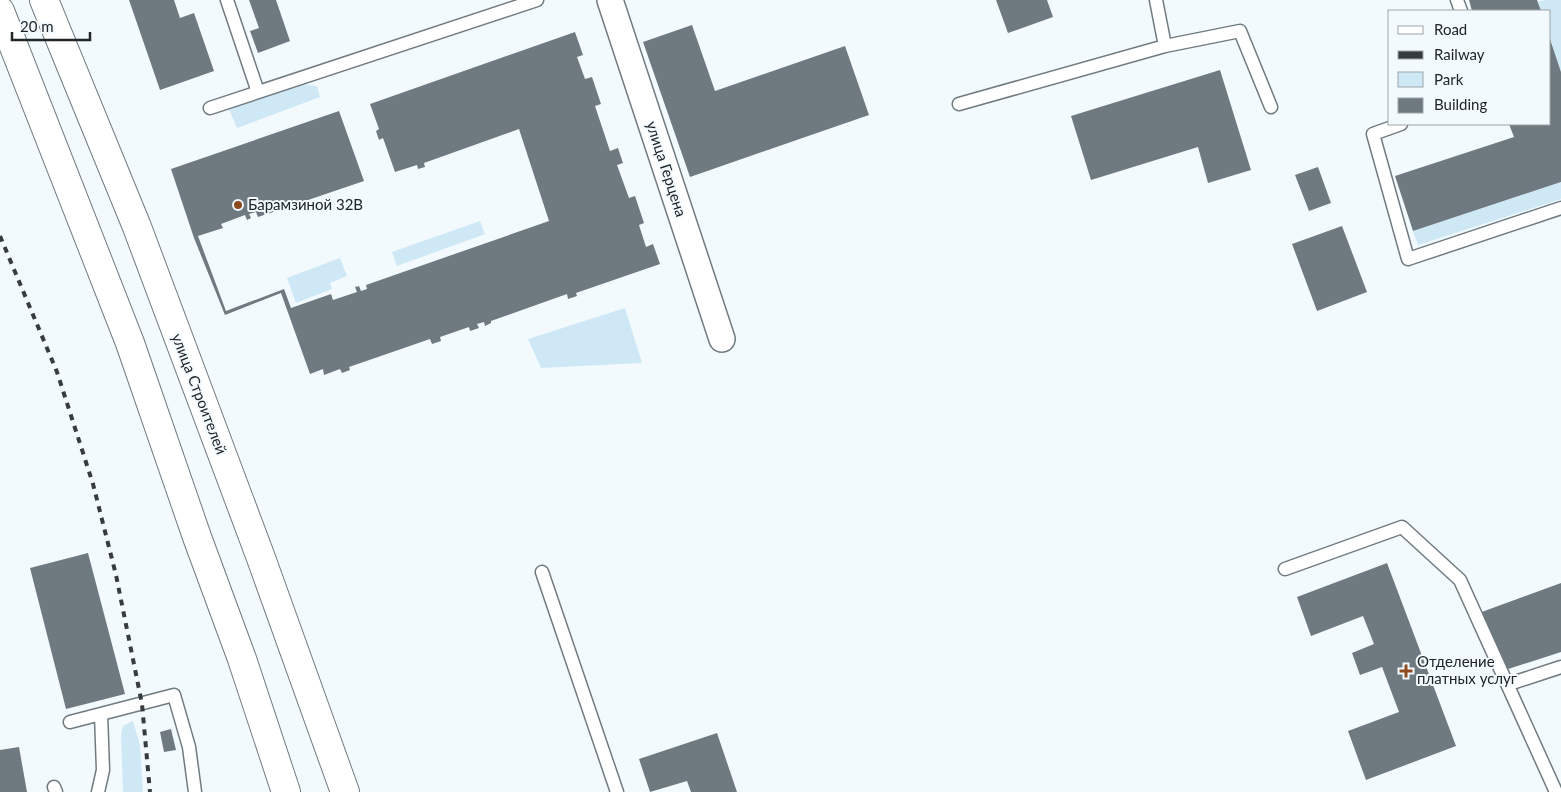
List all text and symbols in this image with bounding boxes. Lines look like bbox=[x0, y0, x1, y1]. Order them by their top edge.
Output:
scale bar bbox=[12, 10, 90, 42]
legend bbox=[1388, 10, 1551, 125]
text: 20 m bbox=[20, 17, 54, 35]
text: Road bbox=[1434, 20, 1467, 38]
text: Railway bbox=[1434, 45, 1485, 63]
text: Park bbox=[1434, 70, 1464, 88]
text: Building bbox=[1434, 95, 1487, 113]
street label: улица Герцена bbox=[643, 119, 691, 219]
place label: Барамзиной 32В bbox=[248, 195, 363, 213]
marker: Барамзиной 32В bbox=[232, 199, 244, 211]
street label: улица Строителей bbox=[169, 331, 231, 457]
place label: Отделение платных услуг bbox=[1417, 652, 1517, 687]
marker: Отделение платных услуг bbox=[1399, 664, 1413, 678]

